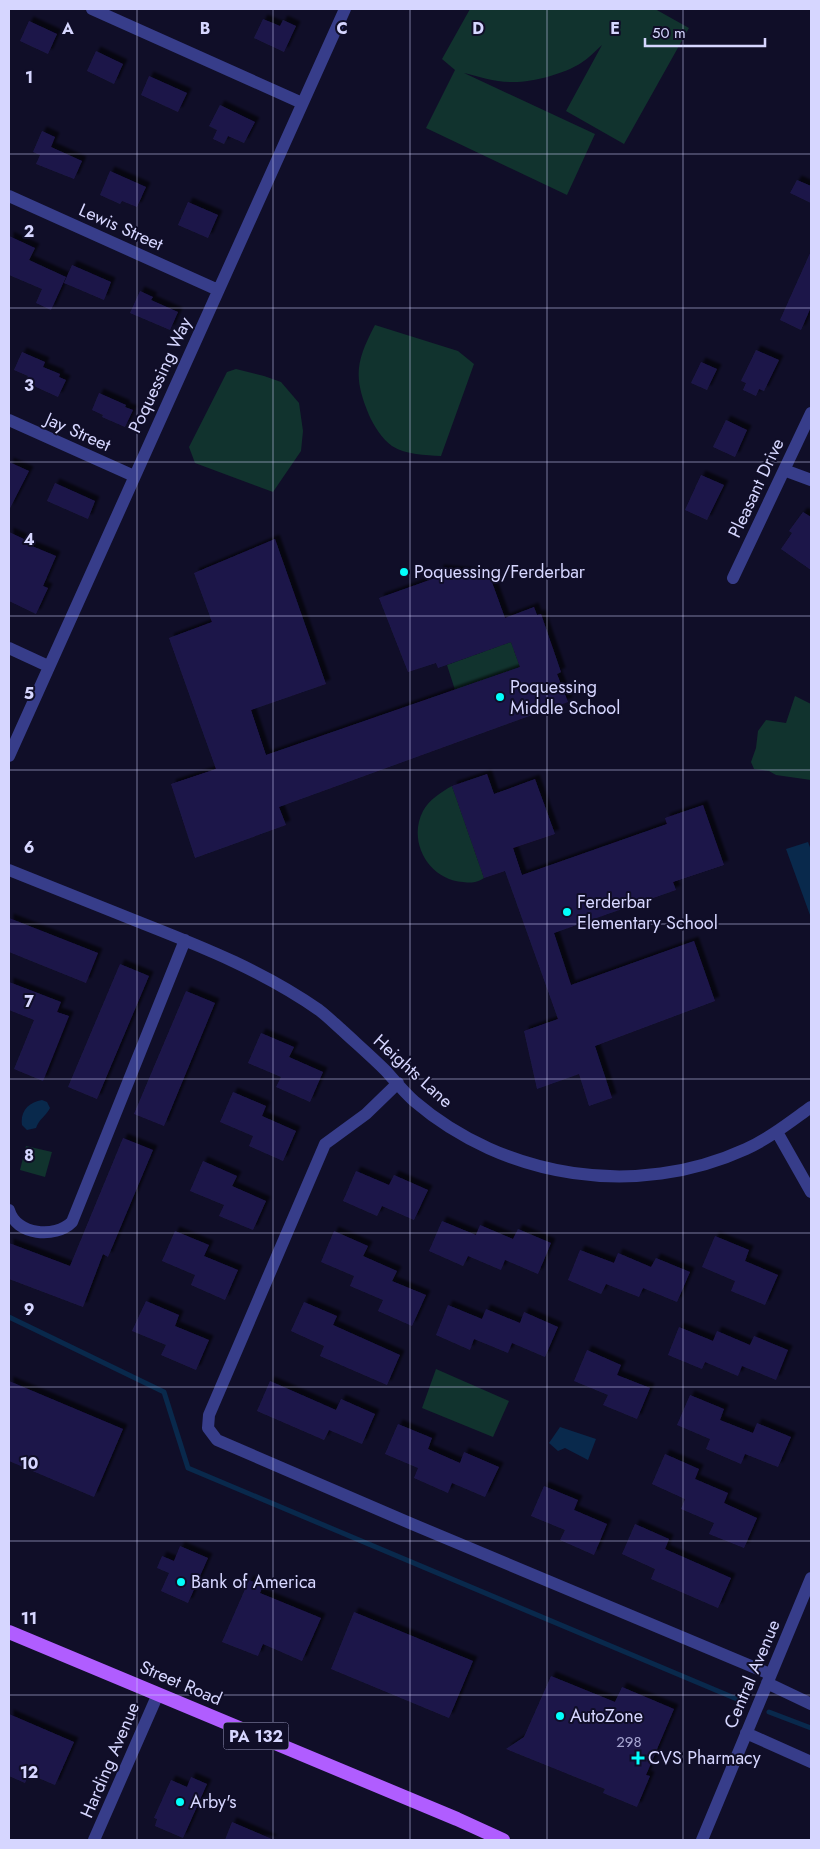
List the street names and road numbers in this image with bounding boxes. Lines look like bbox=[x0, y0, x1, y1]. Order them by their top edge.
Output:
street label: Lewis Street bbox=[75, 197, 168, 257]
street label: Poquessing Way bbox=[122, 313, 198, 437]
street label: Jay Street bbox=[39, 405, 115, 458]
street label: Pleasant Drive bbox=[722, 434, 790, 542]
street label: Heights Lane bbox=[368, 1028, 458, 1114]
street label: Central Avenue bbox=[717, 1616, 787, 1732]
street label: Street Road bbox=[136, 1654, 226, 1712]
street label: Harding Avenue bbox=[74, 1698, 146, 1822]
road number: PA 132 bbox=[224, 1722, 288, 1750]

